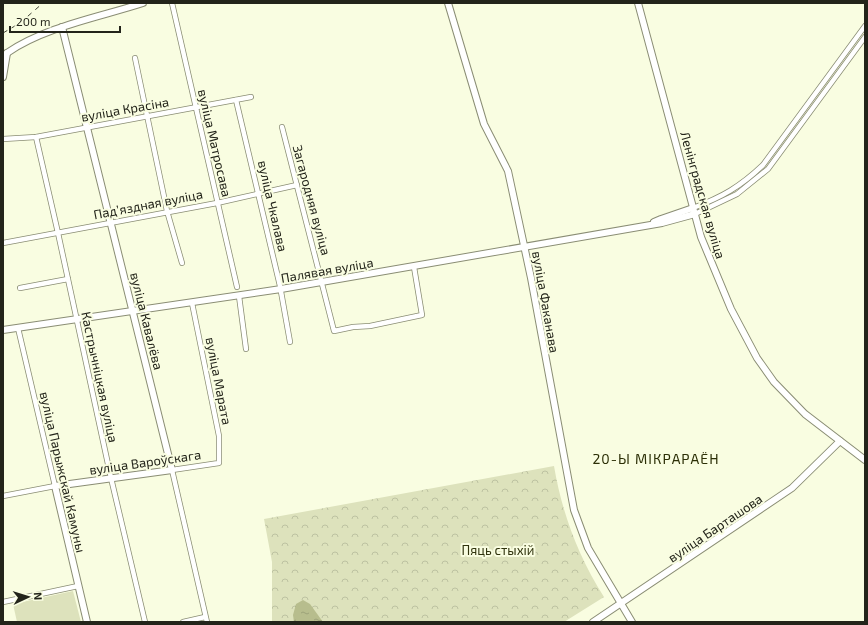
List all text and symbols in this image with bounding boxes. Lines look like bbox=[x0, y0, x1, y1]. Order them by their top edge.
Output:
scale bar bbox=[10, 8, 120, 34]
text: 200 m bbox=[16, 14, 50, 28]
street label: вуліца Матросава bbox=[195, 88, 235, 198]
street label: вуліца Красіна bbox=[80, 93, 170, 125]
street label: Ленінградская вуліца bbox=[677, 129, 729, 261]
street label: Загародняя вуліца bbox=[290, 143, 334, 257]
street label: вуліца Чкалава bbox=[255, 159, 291, 253]
street label: Падʼяздная вуліца bbox=[92, 186, 204, 222]
street label: вуліца Факанава bbox=[529, 250, 563, 354]
street label: Палявая вуліца bbox=[280, 254, 374, 286]
street label: вуліца Кавалёва bbox=[127, 271, 167, 371]
street label: Кастрычніцкая вуліца bbox=[78, 310, 122, 444]
street label: вуліца Марата bbox=[203, 336, 235, 426]
street label: вуліца Парыжскай Камуны bbox=[37, 390, 89, 554]
street label: вуліца Вароўскага bbox=[88, 446, 202, 478]
district label: 20-Ы МІКРАРАЁН bbox=[592, 450, 720, 467]
street label: вуліца Барташова bbox=[665, 491, 765, 565]
park label: Пяць стыхій bbox=[461, 542, 535, 558]
north arrow bbox=[8, 577, 48, 617]
text: N bbox=[32, 592, 45, 601]

